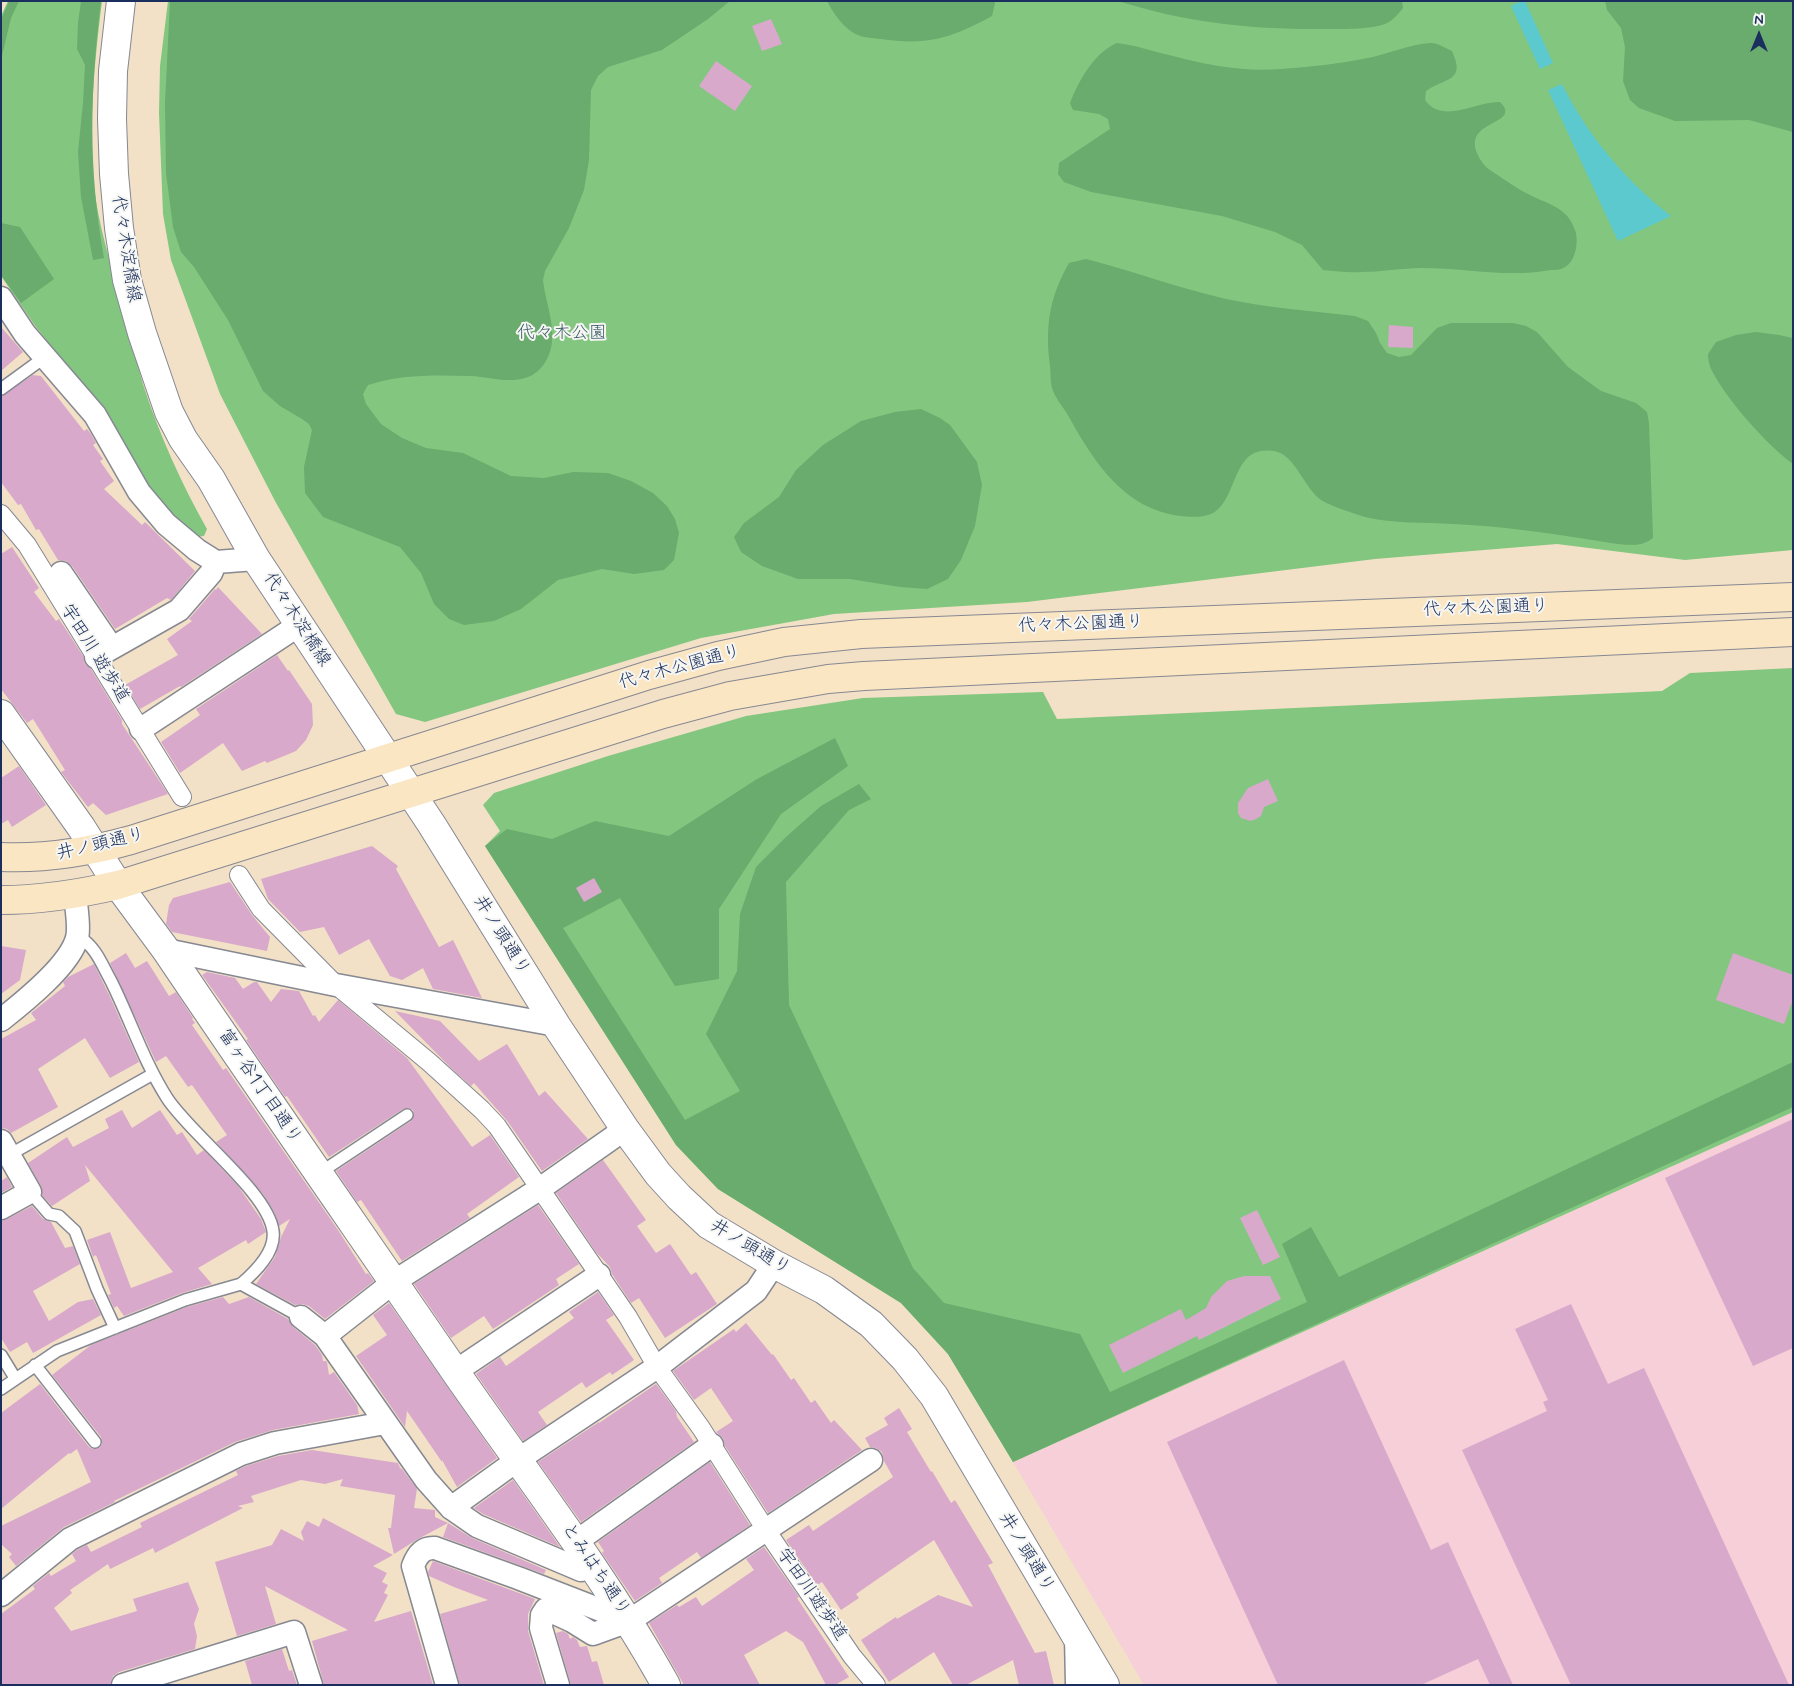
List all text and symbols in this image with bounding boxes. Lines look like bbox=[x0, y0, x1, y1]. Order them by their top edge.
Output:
north arrow bbox=[1734, 10, 1784, 60]
text: N bbox=[1754, 11, 1764, 29]
street label: 代々木淀橋線 bbox=[106, 194, 144, 304]
park label: 代々木公園 bbox=[517, 323, 607, 345]
street label: 代々木淀橋線 bbox=[258, 569, 334, 671]
street label: 代々木公園通り bbox=[1423, 596, 1549, 622]
street label: 宇田川 遊歩道 bbox=[55, 600, 133, 708]
street label: 代々木公園通り bbox=[1018, 612, 1144, 638]
street label: 代々木公園通り bbox=[616, 641, 744, 695]
street label: 井ノ頭通り bbox=[55, 824, 147, 866]
street label: 井ノ頭通り bbox=[468, 892, 534, 980]
street label: 富ヶ谷1丁目通り bbox=[213, 1025, 305, 1149]
street label: 井ノ頭通り bbox=[706, 1216, 794, 1280]
street label: 井ノ頭通り bbox=[994, 1509, 1058, 1597]
street label: とみはち通り bbox=[556, 1519, 634, 1621]
street label: 宇田川遊歩道 bbox=[771, 1545, 851, 1645]

